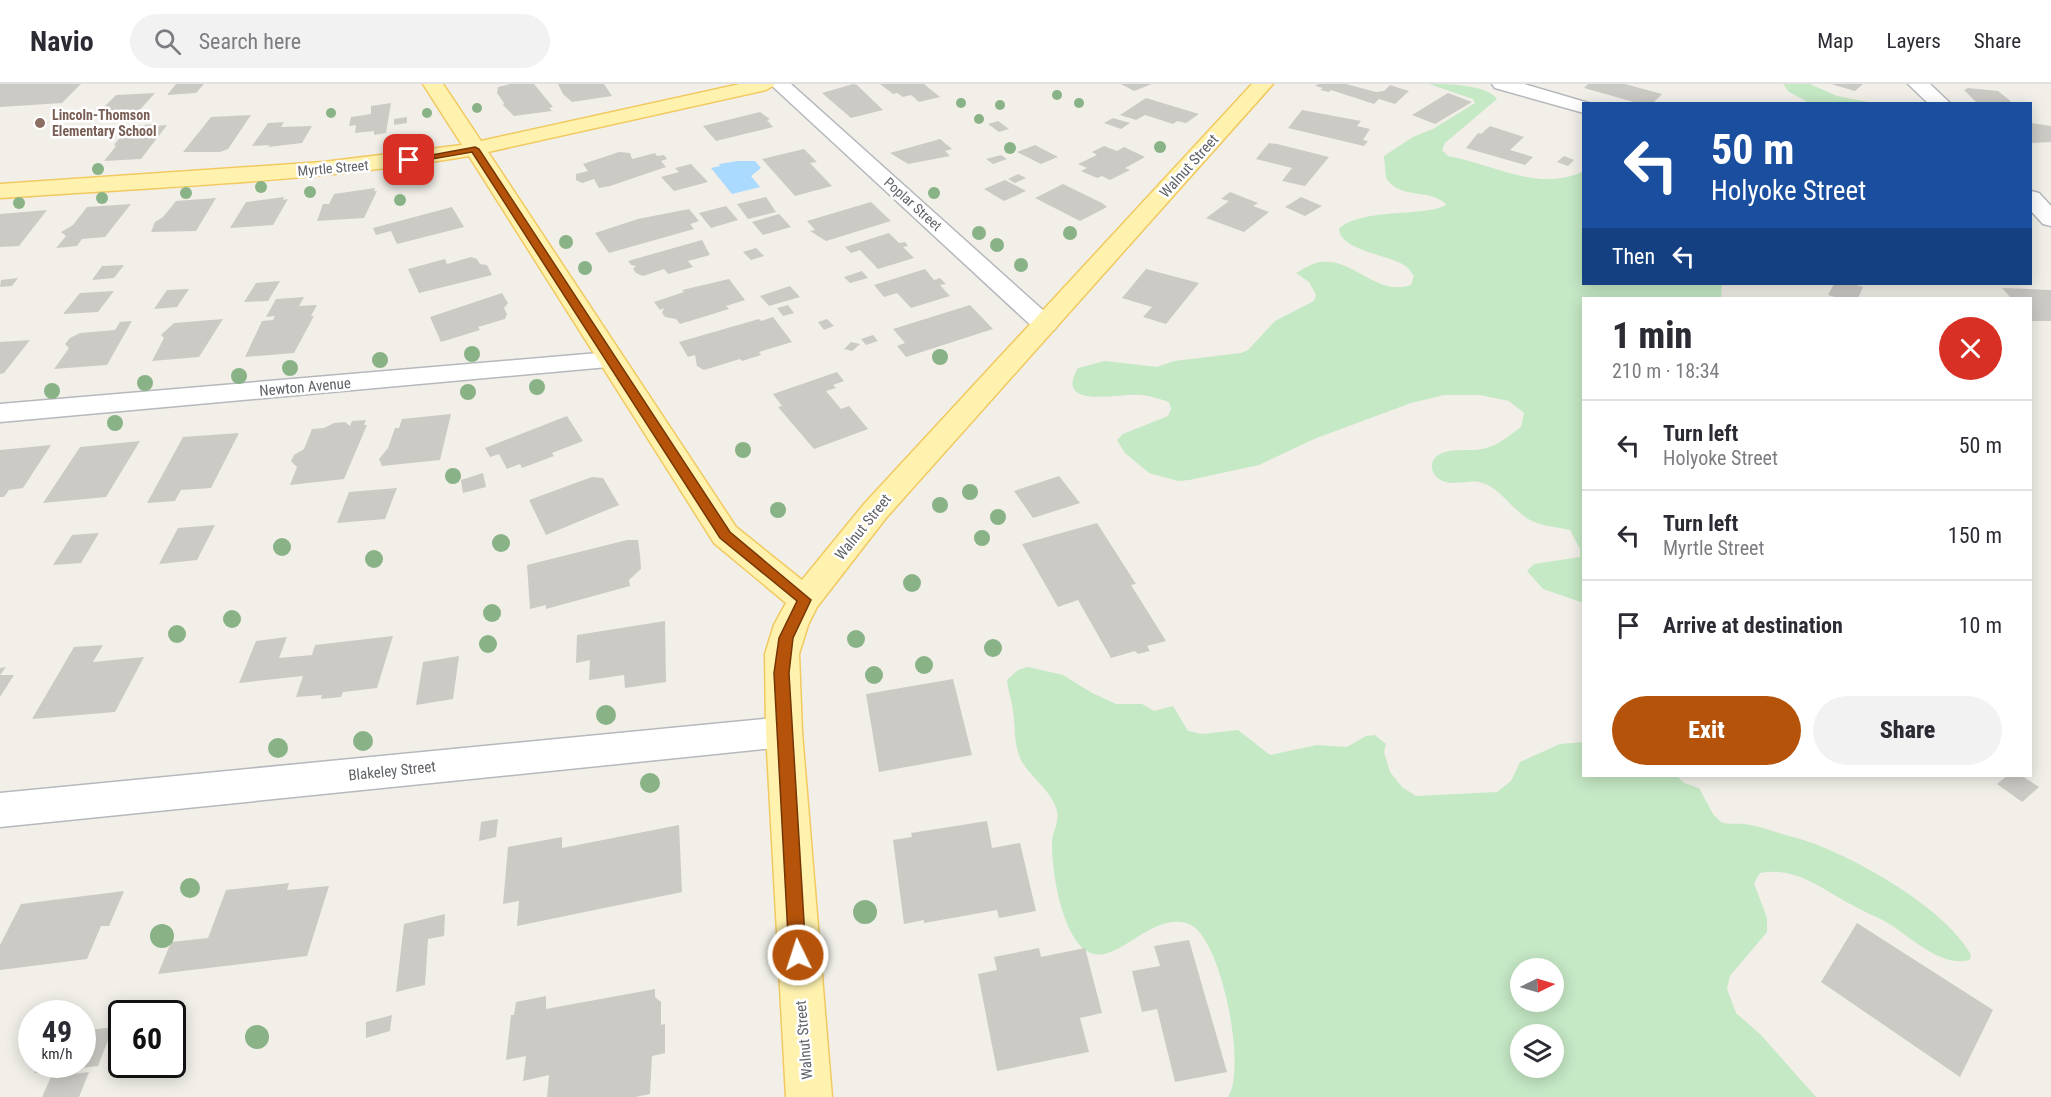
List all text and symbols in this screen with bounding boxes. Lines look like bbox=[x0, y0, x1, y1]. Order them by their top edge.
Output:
search box bbox=[130, 14, 550, 68]
text: Navio bbox=[30, 25, 94, 58]
icon: search bbox=[151, 25, 184, 58]
text: Search here bbox=[199, 29, 301, 54]
text: Map bbox=[1817, 29, 1854, 53]
text: Layers bbox=[1887, 29, 1941, 53]
text: Share bbox=[1974, 29, 2021, 53]
place label: Lincoln-Thomson Elementary School bbox=[52, 107, 157, 139]
marker: Lincoln-Thomson Elementary School bbox=[33, 116, 47, 130]
text: 50 m bbox=[1711, 125, 1794, 174]
icon: left bbox=[1612, 126, 1690, 204]
street label: Walnut Street bbox=[1156, 130, 1222, 202]
pin bbox=[383, 134, 434, 185]
icon: arrive bbox=[392, 143, 425, 176]
street label: Myrtle Street bbox=[297, 157, 369, 179]
street label: Poplar Street bbox=[881, 174, 945, 234]
text: Holyoke Street bbox=[1711, 175, 1866, 207]
icon: left bbox=[1667, 240, 1700, 273]
text: Then bbox=[1612, 244, 1655, 269]
text: 1 min bbox=[1612, 315, 1692, 357]
button: close bbox=[1939, 317, 2002, 380]
text: 210 m · 18:34 bbox=[1612, 359, 1719, 383]
street label: Newton Avenue bbox=[258, 374, 352, 400]
text: Turn left bbox=[1663, 421, 1738, 446]
icon: left bbox=[1612, 429, 1645, 462]
text: 50 m bbox=[1959, 433, 2002, 458]
text: Holyoke Street bbox=[1663, 446, 1778, 470]
street label: Walnut Street bbox=[831, 490, 895, 564]
text: Turn left bbox=[1663, 511, 1738, 536]
icon: left bbox=[1612, 519, 1645, 552]
text: 150 m bbox=[1948, 523, 2002, 548]
text: Myrtle Street bbox=[1663, 536, 1764, 560]
icon: arrive bbox=[1612, 609, 1645, 642]
text: Arrive at destination bbox=[1663, 613, 1843, 638]
text: 10 m bbox=[1959, 613, 2002, 638]
button: Exit bbox=[1612, 696, 1801, 765]
button: Share bbox=[1813, 696, 2002, 765]
street label: Blakeley Street bbox=[347, 757, 437, 785]
position arrow bbox=[766, 923, 830, 987]
north arrow bbox=[1510, 958, 1564, 1012]
map controls bbox=[1510, 958, 1564, 1078]
speed limit sign: 60 bbox=[108, 1000, 186, 1078]
street label: Walnut Street bbox=[792, 1000, 816, 1080]
text: 49 bbox=[42, 1014, 72, 1049]
button: layers bbox=[1510, 1024, 1564, 1078]
text: km/h bbox=[42, 1045, 72, 1063]

